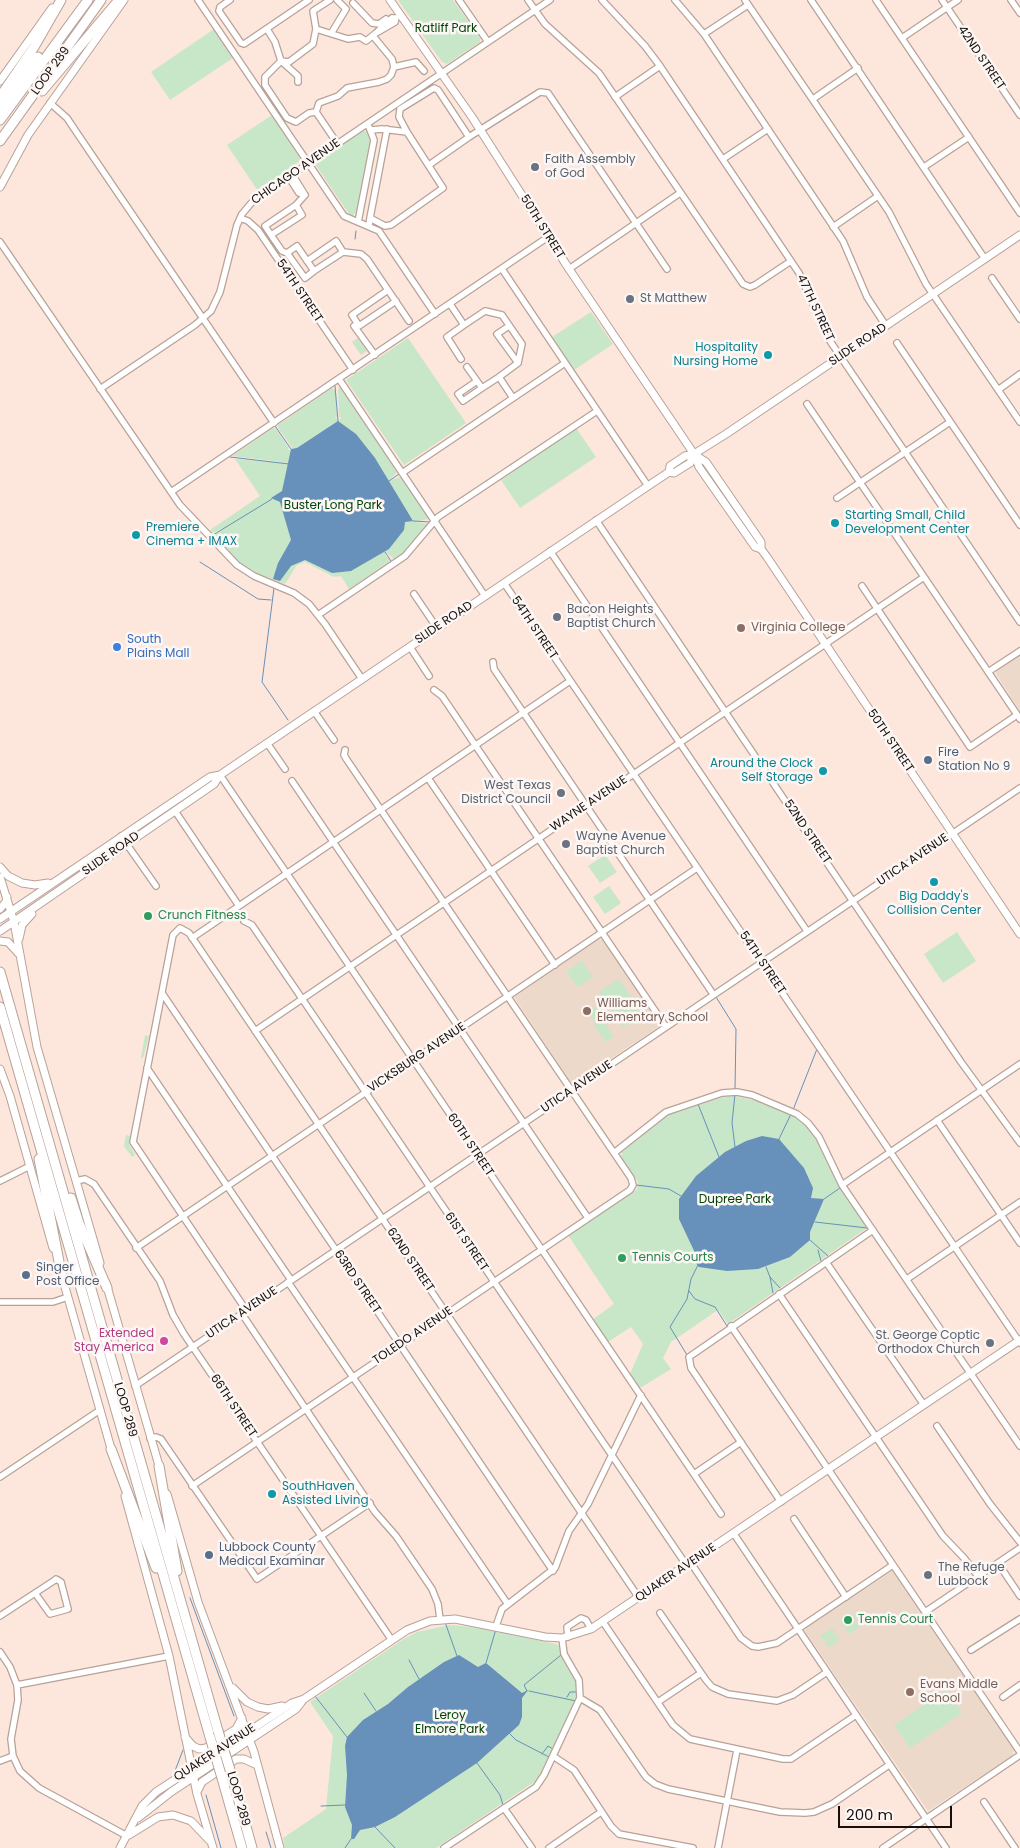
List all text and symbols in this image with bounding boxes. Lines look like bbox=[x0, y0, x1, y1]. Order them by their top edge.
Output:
park label: Ratliff Park bbox=[415, 22, 477, 36]
street label: 42ND STREET bbox=[954, 23, 1008, 93]
street label: LOOP 289 bbox=[29, 44, 73, 98]
street label: CHICAGO AVENUE bbox=[249, 136, 343, 208]
place label: Faith Assembly of God bbox=[545, 153, 636, 181]
marker: Faith Assembly of God bbox=[529, 161, 541, 173]
street label: 50TH STREET bbox=[517, 192, 567, 262]
street label: 54TH STREET bbox=[273, 257, 325, 325]
street label: 47TH STREET bbox=[793, 272, 837, 344]
place label: St Matthew bbox=[640, 292, 707, 306]
marker: St Matthew bbox=[624, 293, 636, 305]
street label: SLIDE ROAD bbox=[826, 320, 890, 370]
place label: Hospitality Nursing Home bbox=[673, 341, 758, 369]
marker: Hospitality Nursing Home bbox=[762, 349, 774, 361]
park label: Buster Long Park bbox=[284, 499, 382, 513]
place label: Starting Small, Child Development Center bbox=[845, 509, 970, 537]
marker: Starting Small, Child Development Center bbox=[829, 517, 841, 529]
place label: Premiere Cinema + IMAX bbox=[146, 521, 237, 549]
marker: Premiere Cinema + IMAX bbox=[130, 529, 142, 541]
street label: 54TH STREET bbox=[508, 594, 560, 662]
street label: SLIDE ROAD bbox=[412, 598, 476, 648]
place label: Bacon Heights Baptist Church bbox=[567, 603, 656, 631]
marker: Bacon Heights Baptist Church bbox=[551, 611, 563, 623]
place label: Virginia College bbox=[751, 621, 845, 635]
marker: Virginia College bbox=[735, 622, 747, 634]
place label: South Plains Mall bbox=[127, 633, 189, 661]
marker: South Plains Mall bbox=[111, 641, 123, 653]
street label: 50TH STREET bbox=[864, 707, 916, 775]
place label: Fire Station No 9 bbox=[938, 746, 1010, 774]
marker: Fire Station No 9 bbox=[922, 754, 934, 766]
place label: Around the Clock Self Storage bbox=[710, 757, 813, 785]
marker: Around the Clock Self Storage bbox=[817, 765, 829, 777]
street label: WAYNE AVENUE bbox=[548, 773, 630, 835]
place label: West Texas District Council bbox=[461, 779, 551, 807]
marker: West Texas District Council bbox=[555, 787, 567, 799]
street label: 52ND STREET bbox=[780, 797, 834, 867]
street label: SLIDE ROAD bbox=[80, 829, 142, 879]
place label: Wayne Avenue Baptist Church bbox=[576, 830, 666, 858]
street label: UTICA AVENUE bbox=[875, 831, 951, 889]
marker: Wayne Avenue Baptist Church bbox=[560, 838, 572, 850]
marker: Big Daddy's Collision Center bbox=[928, 876, 940, 888]
place label: Big Daddy's Collision Center bbox=[887, 890, 981, 918]
place label: Crunch Fitness bbox=[158, 909, 246, 923]
marker: Crunch Fitness bbox=[142, 910, 154, 922]
street label: 54TH STREET bbox=[736, 929, 788, 997]
place label: Williams Elementary School bbox=[597, 997, 708, 1025]
marker: Williams Elementary School bbox=[581, 1005, 593, 1017]
street label: VICKSBURG AVENUE bbox=[365, 1020, 469, 1096]
street label: UTICA AVENUE bbox=[539, 1058, 615, 1116]
street label: 60TH STREET bbox=[444, 1111, 496, 1179]
park label: Dupree Park bbox=[699, 1193, 771, 1207]
street label: 61ST STREET bbox=[441, 1210, 491, 1274]
street label: 62ND STREET bbox=[383, 1225, 437, 1295]
street label: 63RD STREET bbox=[331, 1248, 383, 1316]
place label: Tennis Courts bbox=[632, 1251, 713, 1265]
marker: Tennis Courts bbox=[616, 1252, 628, 1264]
place label: Singer Post Office bbox=[36, 1261, 99, 1289]
marker: Singer Post Office bbox=[20, 1269, 32, 1281]
street label: UTICA AVENUE bbox=[204, 1284, 280, 1342]
street label: TOLEDO AVENUE bbox=[370, 1304, 456, 1368]
place label: Extended Stay America bbox=[74, 1327, 154, 1355]
place label: St. George Coptic Orthodox Church bbox=[876, 1329, 980, 1357]
marker: Extended Stay America bbox=[158, 1335, 170, 1347]
marker: St. George Coptic Orthodox Church bbox=[984, 1337, 996, 1349]
street label: 66TH STREET bbox=[207, 1372, 259, 1440]
street label: LOOP 289 bbox=[110, 1381, 140, 1439]
place label: SouthHaven Assisted Living bbox=[282, 1480, 369, 1508]
marker: SouthHaven Assisted Living bbox=[266, 1488, 278, 1500]
place label: Lubbock County Medical Examinar bbox=[219, 1541, 325, 1569]
street label: QUAKER AVENUE bbox=[633, 1541, 719, 1605]
marker: Lubbock County Medical Examinar bbox=[203, 1549, 215, 1561]
place label: The Refuge Lubbock bbox=[938, 1561, 1005, 1589]
marker: The Refuge Lubbock bbox=[922, 1569, 934, 1581]
place label: Tennis Court bbox=[858, 1613, 933, 1627]
marker: Tennis Court bbox=[842, 1614, 854, 1626]
place label: Evans Middle School bbox=[920, 1678, 998, 1706]
marker: Evans Middle School bbox=[904, 1686, 916, 1698]
park label: Leroy Elmore Park bbox=[415, 1709, 485, 1737]
street label: QUAKER AVENUE bbox=[171, 1721, 259, 1785]
street label: LOOP 289 bbox=[223, 1770, 253, 1828]
scale bar bbox=[840, 1796, 954, 1828]
text: 200 m bbox=[846, 1804, 893, 1825]

